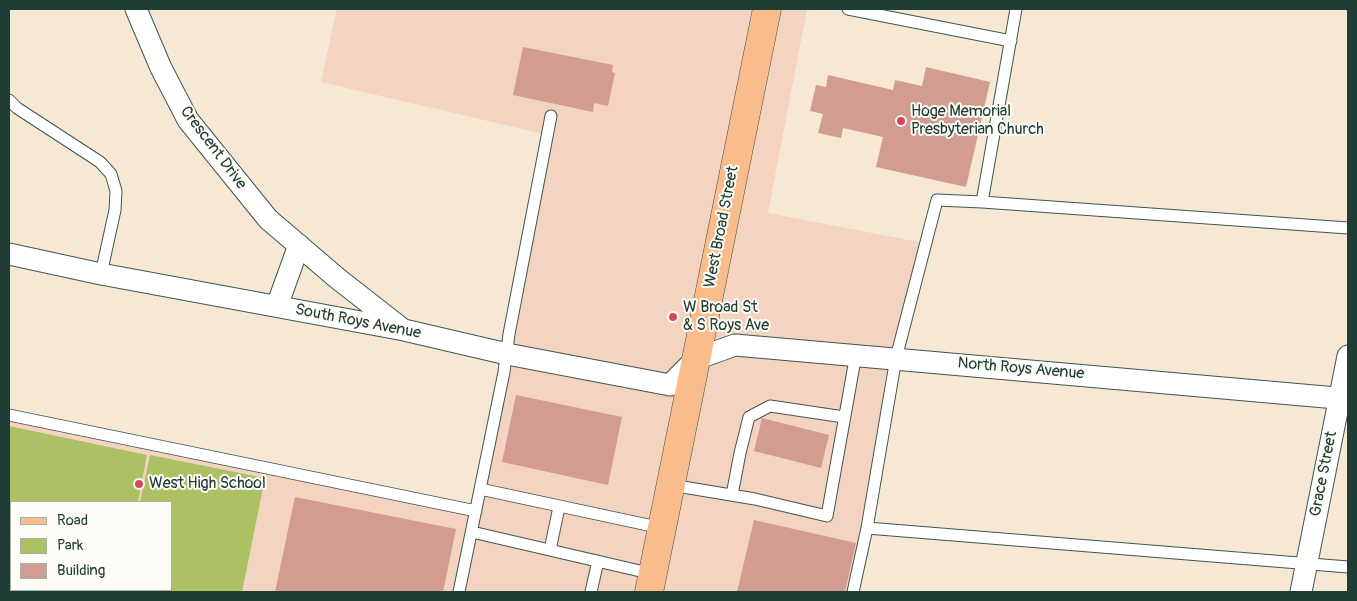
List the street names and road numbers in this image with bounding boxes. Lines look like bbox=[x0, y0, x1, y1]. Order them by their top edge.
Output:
street label: Crescent Drive bbox=[176, 103, 250, 193]
street label: West Broad Street bbox=[701, 164, 743, 290]
street label: South Roys Avenue bbox=[293, 300, 423, 344]
street label: North Roys Avenue bbox=[957, 354, 1085, 384]
street label: Grace Street bbox=[1306, 430, 1342, 518]

